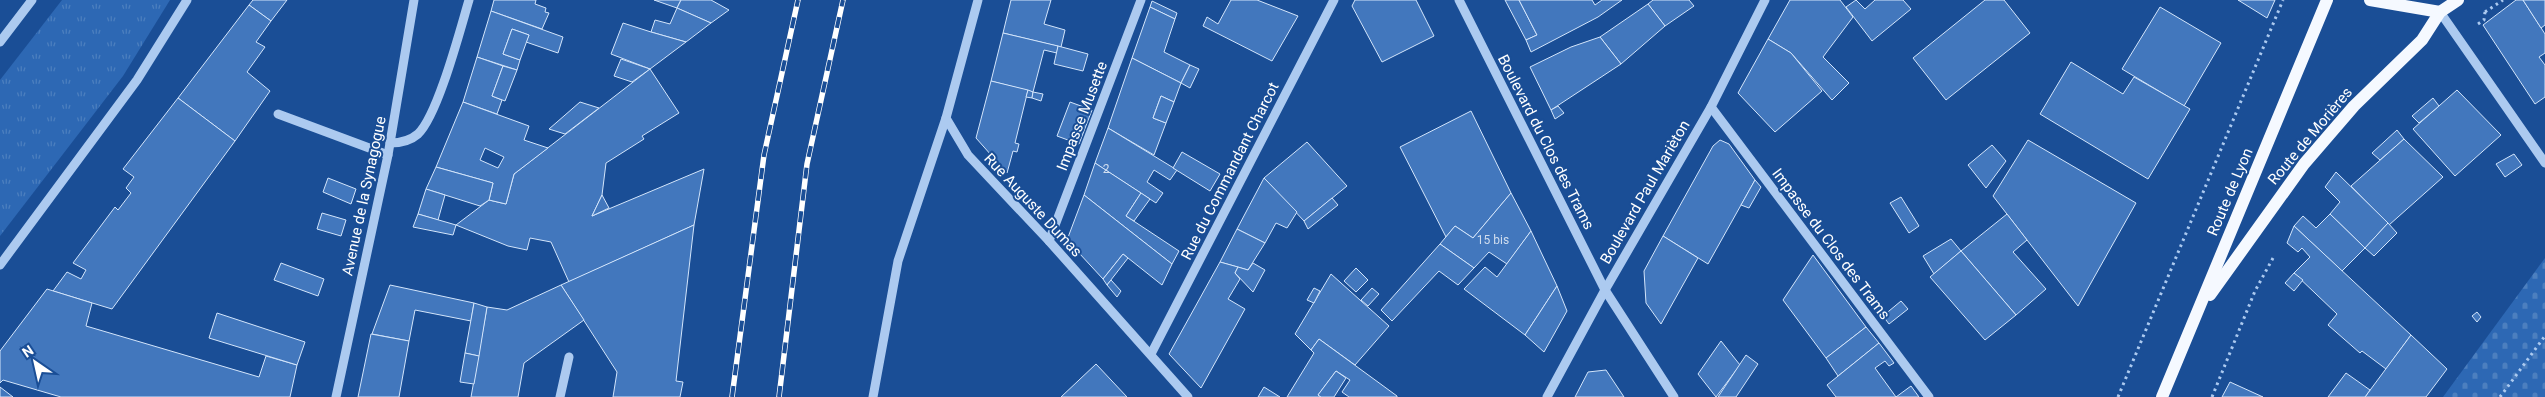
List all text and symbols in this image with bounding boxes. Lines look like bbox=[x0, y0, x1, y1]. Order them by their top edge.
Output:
street label: Boulevard du Clos des Trams bbox=[1494, 52, 1598, 232]
street label: Impasse Musette bbox=[1053, 59, 1111, 173]
street label: Rue du Commandant Charcot bbox=[1177, 79, 1283, 263]
street label: Route de Morières bbox=[2264, 84, 2356, 188]
street label: Avenue de la Synagogue bbox=[338, 115, 390, 277]
street label: Boulevard Paul Marièton bbox=[1596, 117, 1694, 267]
street label: Route de Lyon bbox=[2203, 145, 2257, 239]
street label: Rue Auguste Dumas bbox=[980, 149, 1086, 261]
house number: 2 bbox=[1103, 162, 1110, 176]
street label: Impasse du Clos des Trams bbox=[1768, 165, 1894, 323]
house number: 15 bis bbox=[1477, 233, 1509, 247]
north arrow bbox=[10, 337, 60, 387]
text: N bbox=[19, 342, 36, 361]

